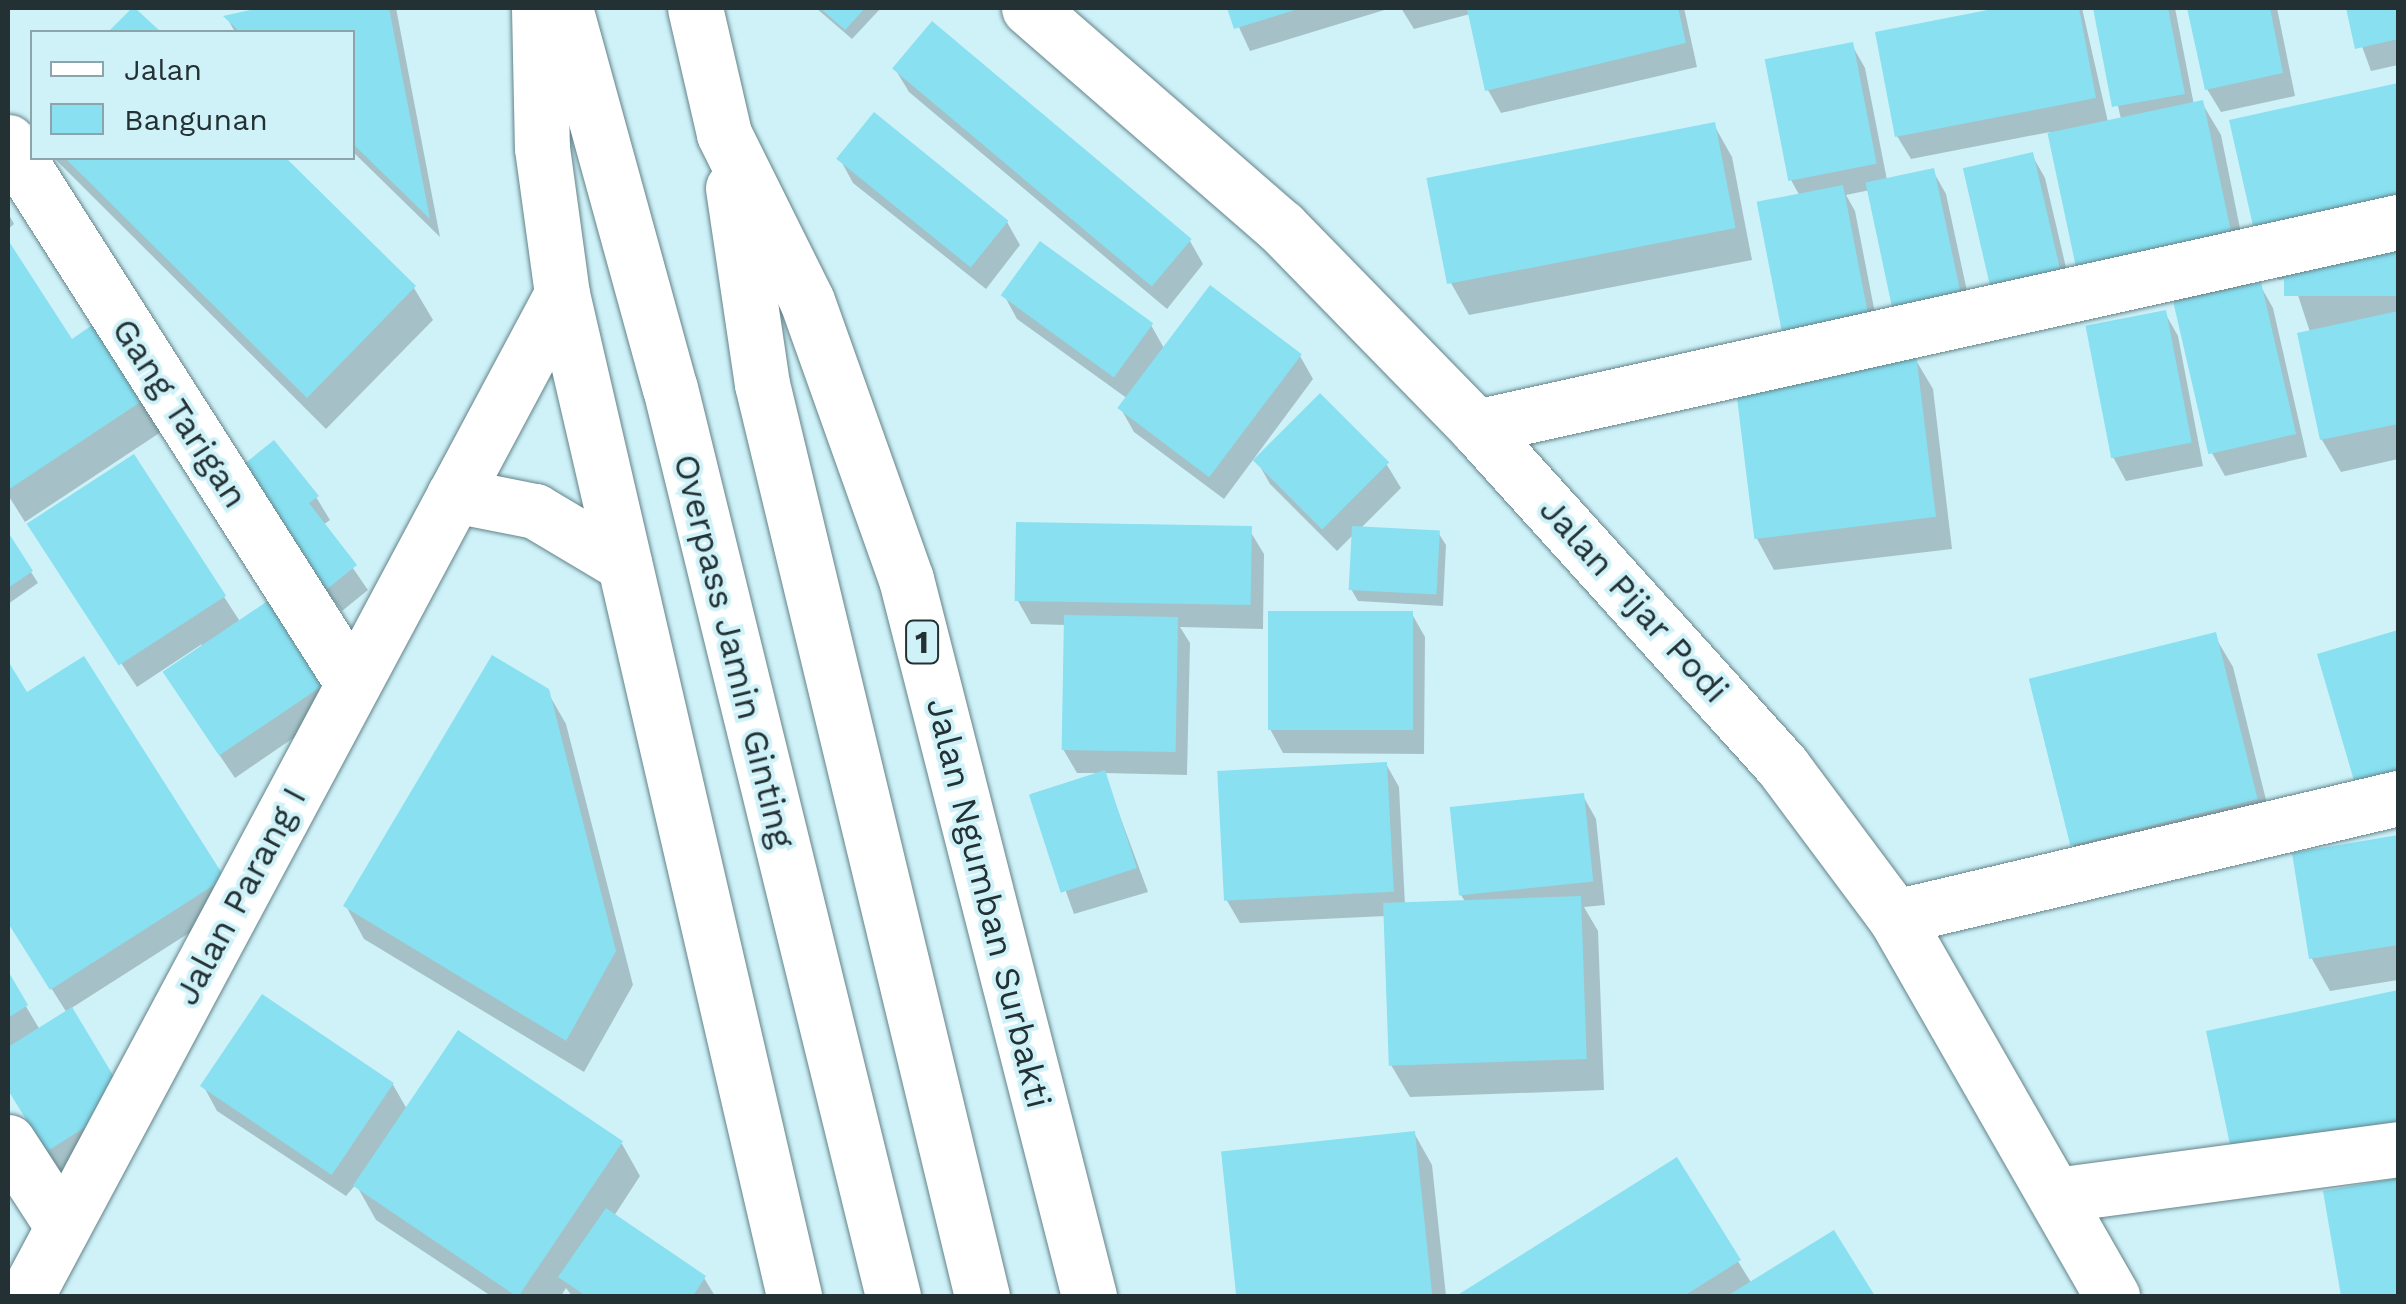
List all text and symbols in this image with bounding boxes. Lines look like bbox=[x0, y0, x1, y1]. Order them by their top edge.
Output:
legend bbox=[30, 30, 355, 160]
text: Jalan bbox=[124, 52, 202, 87]
text: Bangunan bbox=[124, 102, 268, 137]
street label: Gang Tarigan bbox=[103, 310, 257, 516]
street label: Overpass Jamin Ginting bbox=[665, 449, 803, 853]
street label: Jalan Pijar Podi bbox=[1531, 488, 1737, 712]
road number: 1 bbox=[904, 615, 940, 669]
street label: Jalan Ngumban Surbakti bbox=[918, 694, 1060, 1112]
street label: Jalan Parang I bbox=[165, 780, 315, 1012]

